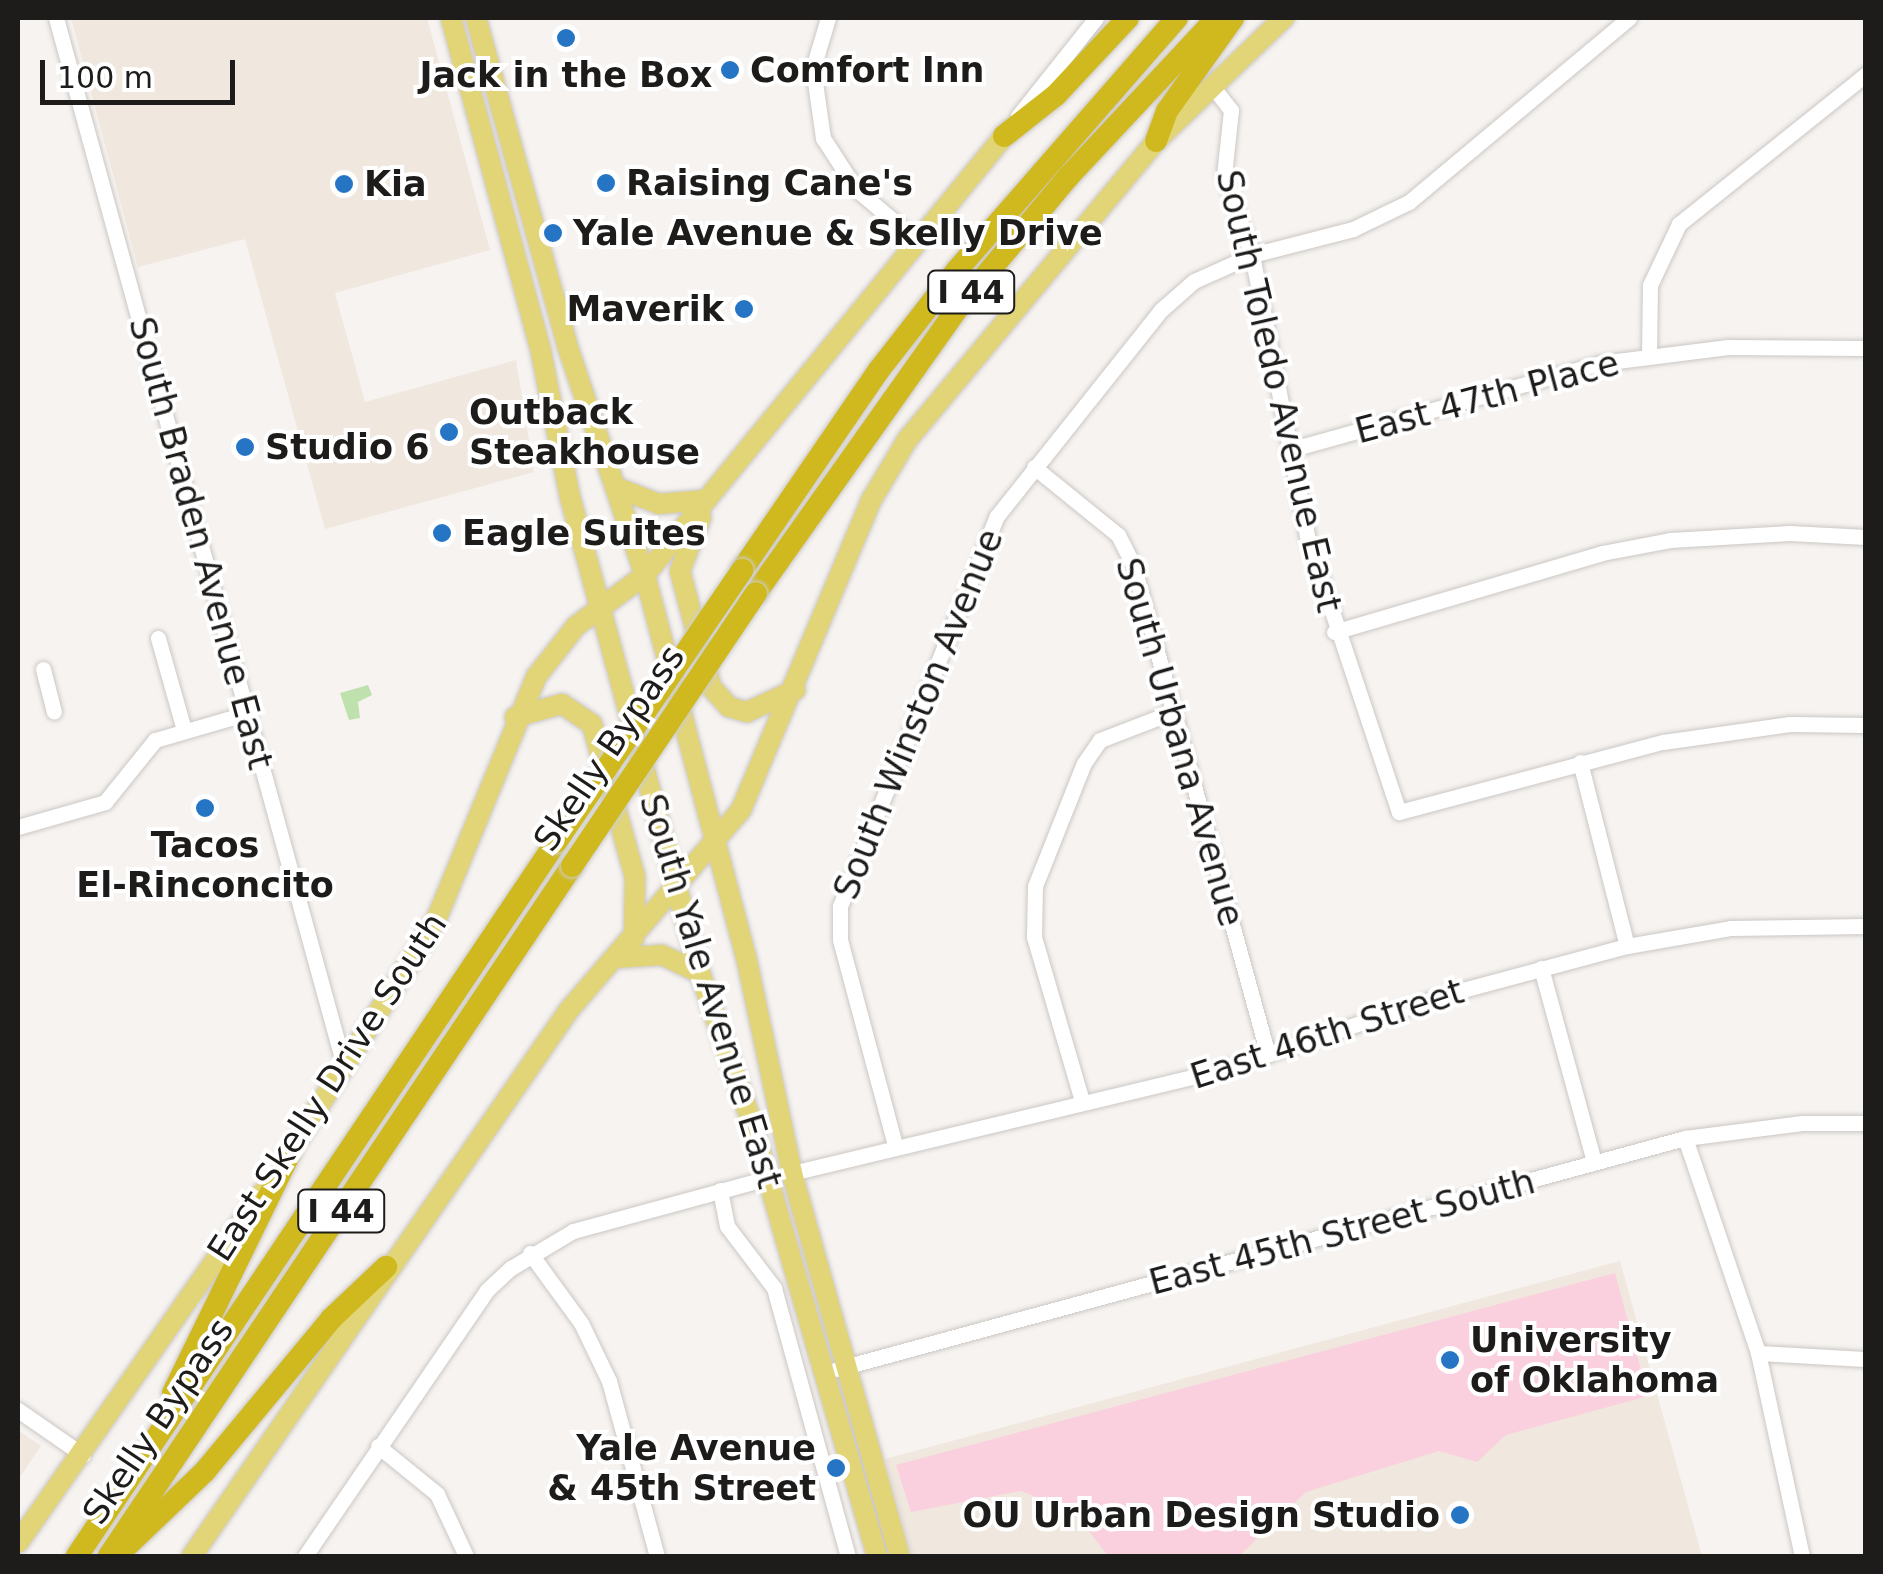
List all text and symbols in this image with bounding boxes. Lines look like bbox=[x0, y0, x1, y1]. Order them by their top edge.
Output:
marker: Jack in the Box bbox=[555, 27, 577, 49]
scale bar bbox=[45, 40, 240, 102]
place label: Comfort Inn bbox=[750, 49, 985, 91]
place label: Jack in the Box bbox=[420, 54, 712, 96]
marker: Comfort Inn bbox=[719, 59, 741, 81]
text: 100 m bbox=[57, 60, 153, 95]
place label: Raising Cane's bbox=[626, 162, 913, 204]
place label: Kia bbox=[364, 163, 427, 205]
street label: South Toledo Avenue East bbox=[1208, 166, 1350, 616]
marker: Raising Cane's bbox=[595, 172, 617, 194]
marker: Kia bbox=[333, 173, 355, 195]
place label: Yale Avenue & Skelly Drive bbox=[573, 212, 1103, 254]
marker: Yale Avenue & Skelly Drive bbox=[542, 222, 564, 244]
road number: I 44 bbox=[926, 265, 1016, 319]
place label: Maverik bbox=[566, 288, 724, 330]
marker: Maverik bbox=[733, 298, 755, 320]
street label: South Braden Avenue East bbox=[120, 312, 282, 774]
street label: East 47th Place bbox=[1351, 342, 1623, 452]
place label: Outback Steakhouse bbox=[469, 391, 700, 473]
marker: Outback Steakhouse bbox=[438, 421, 460, 443]
place label: Studio 6 bbox=[265, 426, 429, 468]
marker: Studio 6 bbox=[234, 436, 256, 458]
place label: Eagle Suites bbox=[462, 512, 706, 554]
marker: Eagle Suites bbox=[431, 522, 453, 544]
street label: South Winston Avenue bbox=[824, 523, 1012, 905]
street label: South Urbana Avenue bbox=[1107, 553, 1253, 931]
street label: Skelly Bypass bbox=[525, 637, 693, 859]
street label: South Yale Avenue East bbox=[631, 789, 791, 1193]
marker: Tacos El-Rinconcito bbox=[194, 797, 216, 819]
place label: Tacos El-Rinconcito bbox=[76, 824, 334, 906]
street label: East Skelly Drive South bbox=[199, 905, 455, 1269]
street label: East 46th Street bbox=[1185, 970, 1469, 1098]
street label: East 45th Street South bbox=[1145, 1160, 1539, 1304]
road number: I 44 bbox=[296, 1184, 386, 1238]
street label: Skelly Bypass bbox=[74, 1310, 242, 1532]
place label: University of Oklahoma bbox=[1470, 1319, 1719, 1401]
marker: University of Oklahoma bbox=[1439, 1349, 1461, 1371]
place label: Yale Avenue & 45th Street bbox=[547, 1427, 816, 1509]
marker: Yale Avenue & 45th Street bbox=[825, 1457, 847, 1479]
place label: OU Urban Design Studio bbox=[962, 1494, 1440, 1536]
marker: OU Urban Design Studio bbox=[1449, 1504, 1471, 1526]

